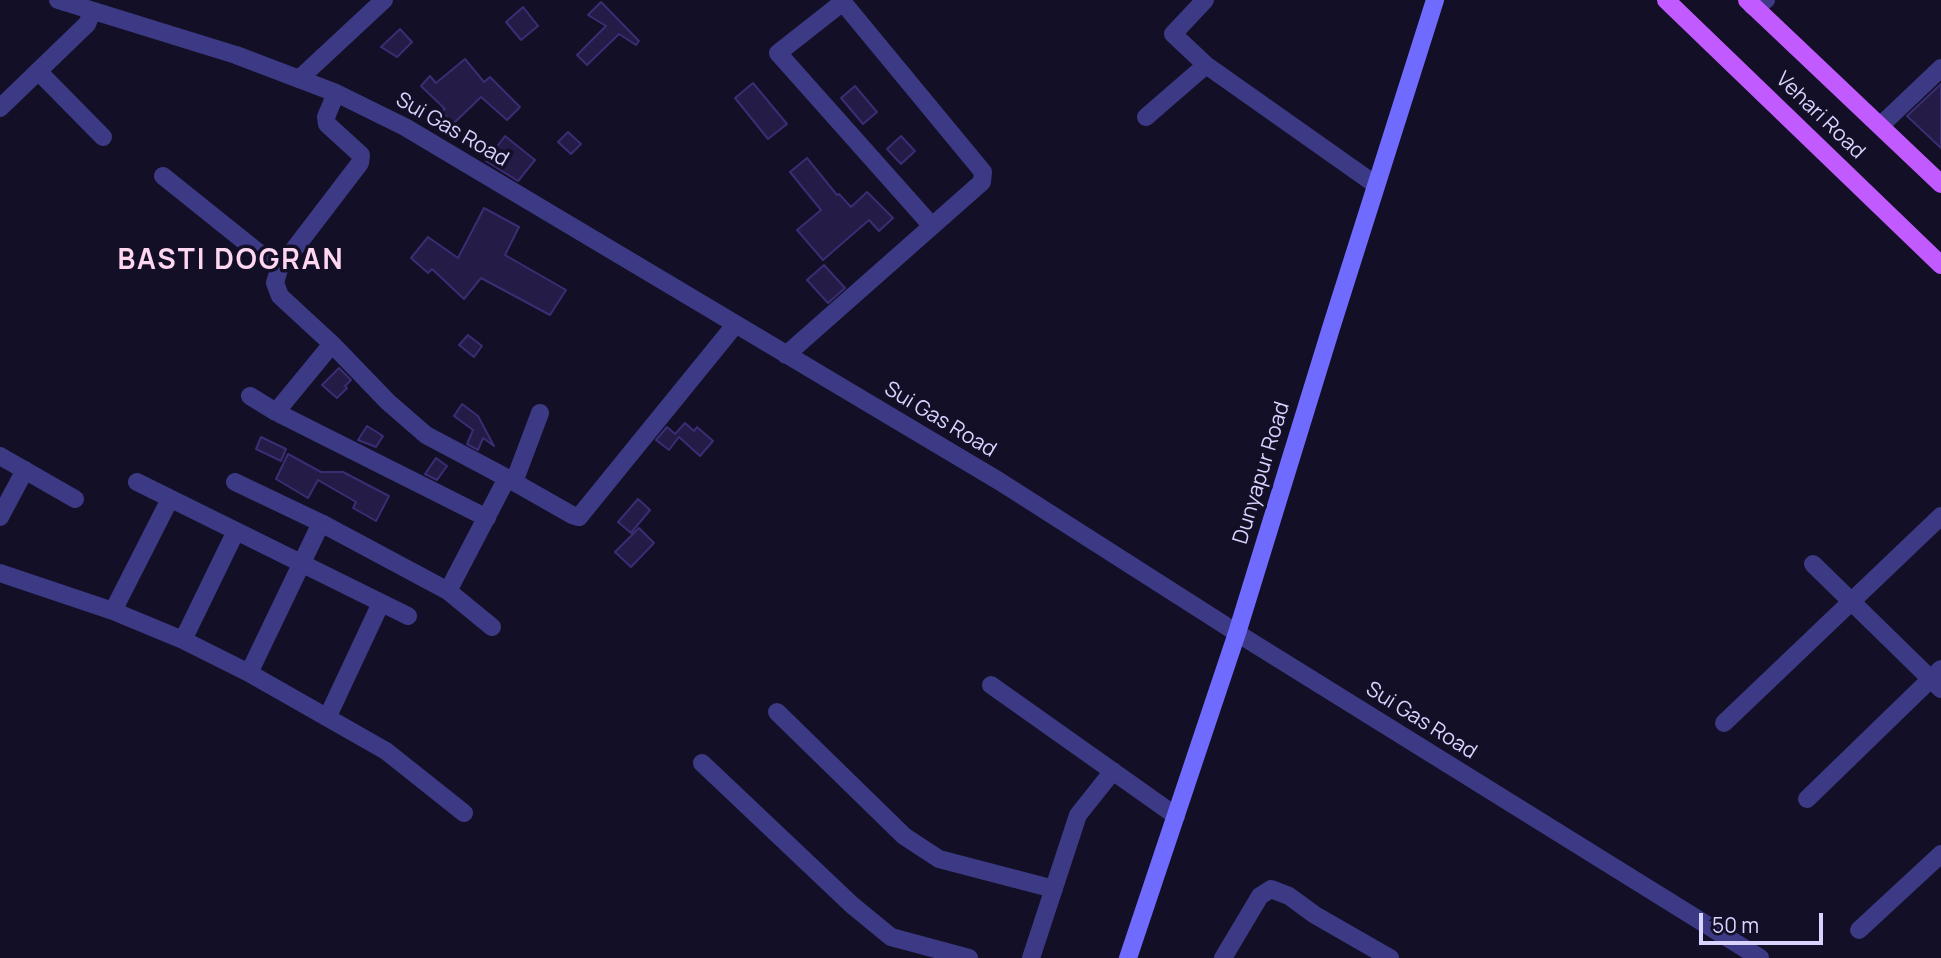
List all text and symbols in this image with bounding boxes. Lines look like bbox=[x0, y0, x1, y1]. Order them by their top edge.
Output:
street label: Vehari Road bbox=[1770, 67, 1870, 165]
street label: Sui Gas Road bbox=[391, 88, 513, 172]
district label: BASTI DOGRAN bbox=[119, 244, 343, 278]
street label: Sui Gas Road bbox=[880, 377, 1000, 463]
street label: Dunyapur Road bbox=[1228, 399, 1296, 547]
street label: Sui Gas Road bbox=[1361, 677, 1481, 765]
scale bar bbox=[1703, 898, 1827, 942]
text: 50 m bbox=[1712, 911, 1759, 939]

